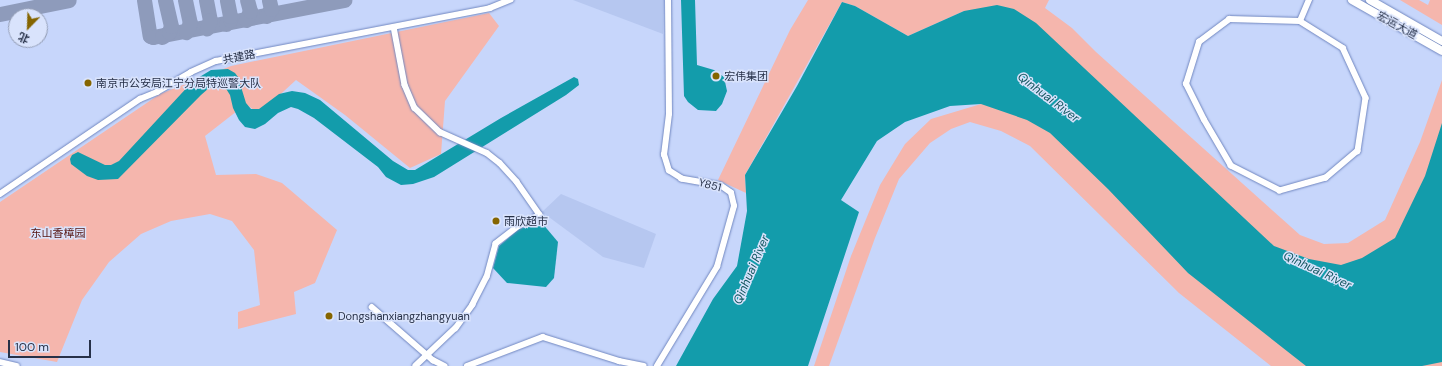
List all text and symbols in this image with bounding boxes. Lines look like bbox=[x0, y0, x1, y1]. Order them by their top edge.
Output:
north arrow bbox=[8, 8, 48, 48]
street label: 宏运大道 bbox=[1375, 9, 1419, 41]
text: 北 bbox=[16, 30, 31, 47]
street label: 共建路 bbox=[222, 47, 256, 67]
place label: 宏伟集团 bbox=[724, 69, 768, 83]
water label: Qinhuai River bbox=[1014, 70, 1082, 126]
marker: 宏伟集团 bbox=[711, 71, 721, 81]
place label: 南京市公安局江宁分局特巡警大队 bbox=[96, 76, 261, 90]
marker: 南京市公安局江宁分局特巡警大队 bbox=[83, 78, 93, 88]
street label: Y851 bbox=[697, 176, 723, 194]
place label: 雨欣超市 bbox=[504, 214, 548, 228]
marker: 雨欣超市 bbox=[491, 216, 501, 226]
park label: 东山香樟园 bbox=[31, 226, 85, 240]
water label: Qinhuai River bbox=[731, 233, 773, 307]
water label: Qinhuai River bbox=[1281, 249, 1353, 293]
place label: Dongshanxiangzhangyuan bbox=[338, 309, 470, 323]
marker: Dongshanxiangzhangyuan bbox=[323, 310, 335, 322]
scale bar bbox=[10, 332, 93, 358]
text: 100 m bbox=[15, 339, 49, 355]

